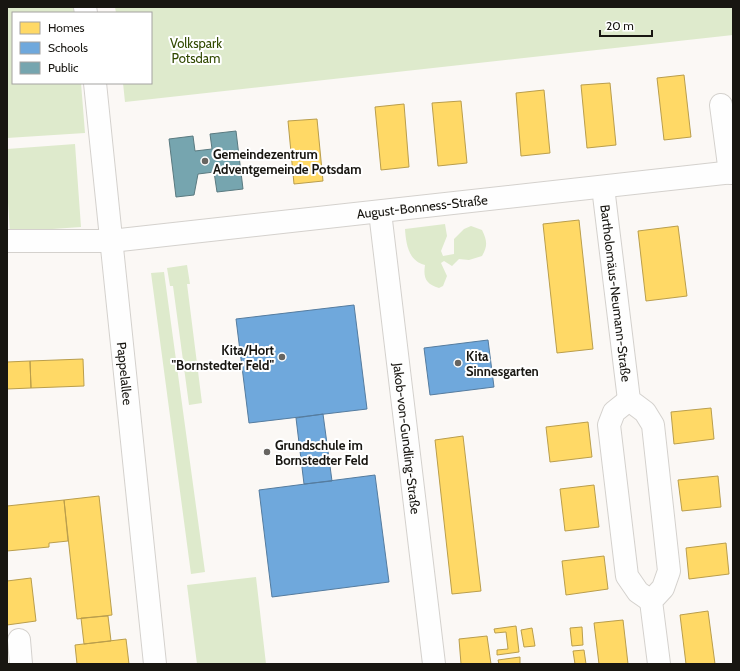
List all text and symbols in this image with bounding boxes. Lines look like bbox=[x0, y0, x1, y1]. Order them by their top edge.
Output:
legend bbox=[12, 12, 152, 84]
scale bar bbox=[600, 12, 652, 38]
text: 20 m bbox=[606, 18, 634, 33]
text: Homes bbox=[48, 20, 85, 35]
park label: Volkspark Potsdam bbox=[170, 35, 222, 66]
text: Schools bbox=[48, 40, 88, 55]
text: Public bbox=[48, 60, 79, 75]
place label: Gemeindezentrum Adventgemeinde Potsdam bbox=[213, 146, 362, 177]
marker: Gemeindezentrum Adventgemeinde Potsdam bbox=[200, 156, 210, 166]
street label: August-Bonness-Straße bbox=[356, 191, 489, 222]
street label: Bartholomäus-Neumann-Straße bbox=[597, 204, 635, 383]
street label: Pappelallee bbox=[114, 341, 136, 406]
place label: Kita/Hort "Bornstedter Feld" bbox=[171, 342, 275, 373]
place label: Kita Sinnesgarten bbox=[466, 348, 539, 379]
marker: Kita/Hort "Bornstedter Feld" bbox=[277, 352, 287, 362]
marker: Kita Sinnesgarten bbox=[453, 358, 463, 368]
street label: Jakob-von-Gundling-Straße bbox=[390, 361, 424, 515]
place label: Grundschule im Bornstedter Feld bbox=[275, 437, 368, 468]
marker: Grundschule im Bornstedter Feld bbox=[262, 447, 272, 457]

